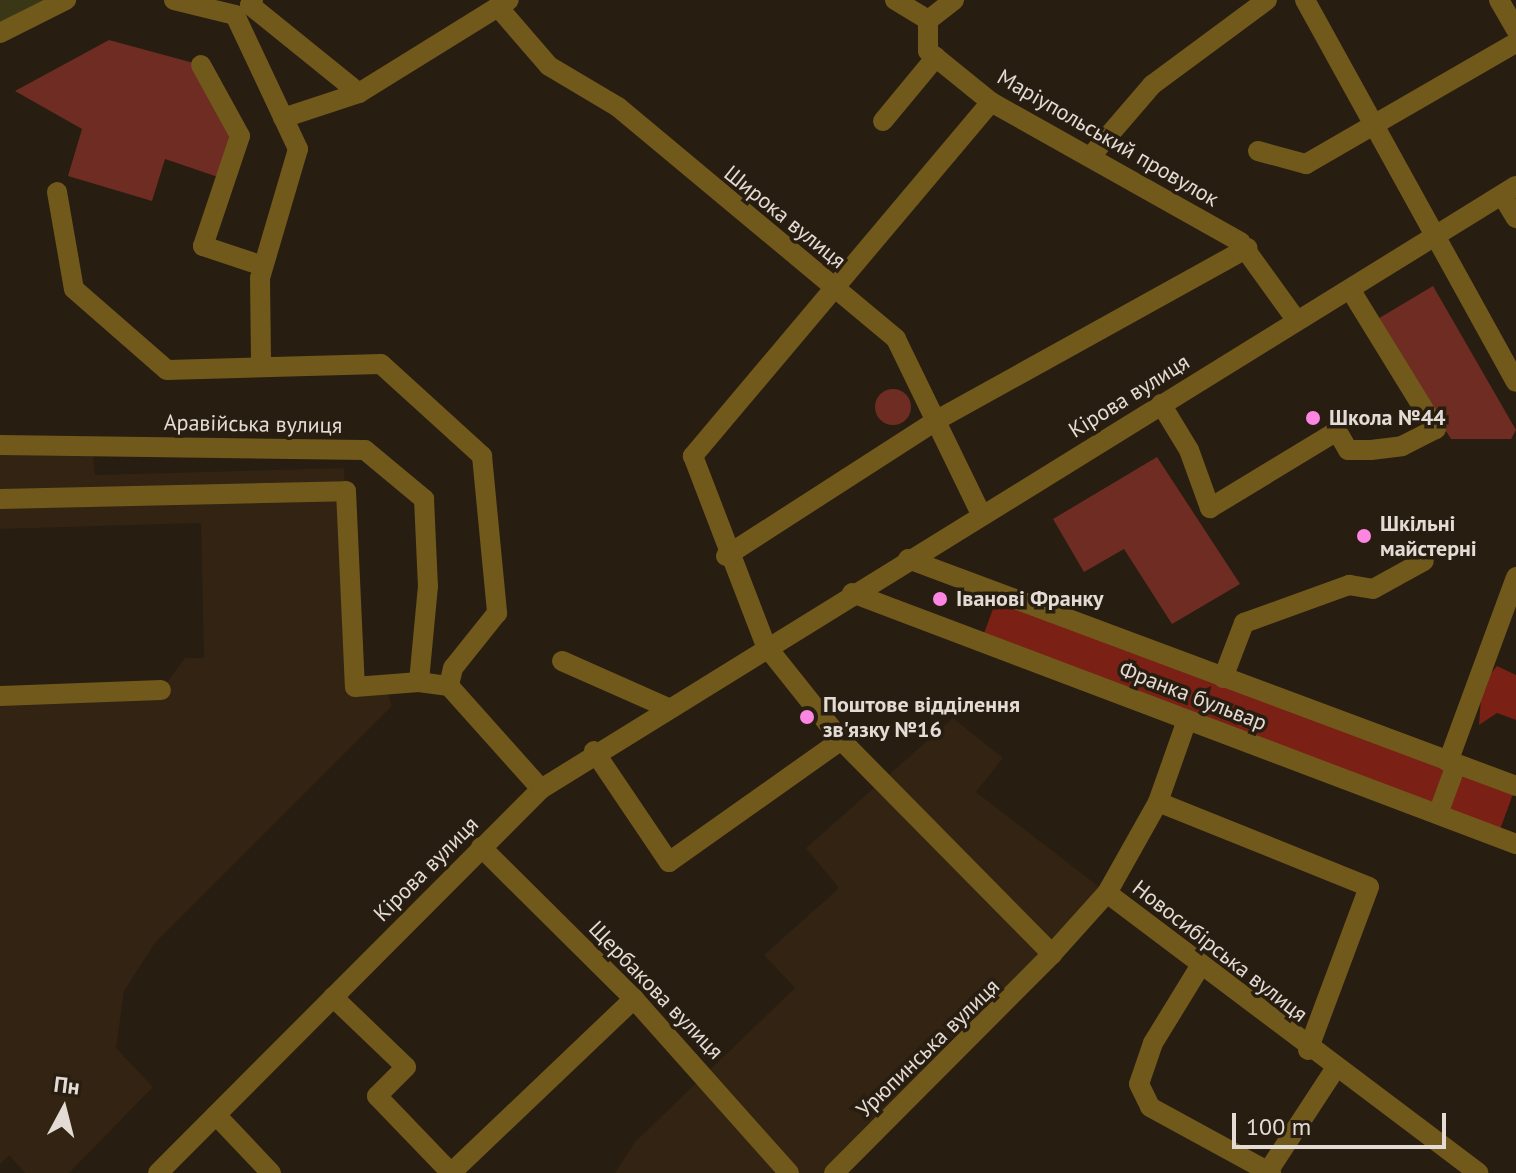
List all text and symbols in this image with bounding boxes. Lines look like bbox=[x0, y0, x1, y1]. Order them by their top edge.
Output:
street label: Маріупольський провулок bbox=[993, 64, 1223, 212]
street label: Широка вулиця bbox=[719, 160, 851, 274]
street label: Кірова вулиця bbox=[1064, 348, 1194, 444]
place label: Школа №44 bbox=[1329, 405, 1446, 431]
street label: Аравійська вулиця bbox=[164, 409, 342, 439]
marker: Школа №44 bbox=[1304, 409, 1322, 427]
place label: Шкільні майстерні bbox=[1380, 510, 1477, 562]
marker: Шкільні майстерні bbox=[1355, 527, 1373, 545]
place label: Іванові Франку bbox=[956, 586, 1104, 612]
marker: Іванові Франку bbox=[931, 590, 949, 608]
street label: Франка бульвар bbox=[1116, 656, 1270, 736]
place label: Поштове відділення зв'язку №16 bbox=[823, 691, 1020, 742]
marker: Поштове відділення зв'язку №16 bbox=[798, 708, 816, 726]
street label: Кірова вулиця bbox=[368, 811, 484, 927]
street label: Новосибірська вулиця bbox=[1127, 874, 1313, 1028]
street label: Щербакова вулиця bbox=[583, 915, 729, 1065]
street label: Урюпинська вулиця bbox=[851, 973, 1005, 1123]
north arrow bbox=[24, 1069, 104, 1149]
text: Пн bbox=[52, 1070, 81, 1101]
scale bar bbox=[1236, 1097, 1450, 1147]
text: 100 m bbox=[1246, 1111, 1311, 1142]

